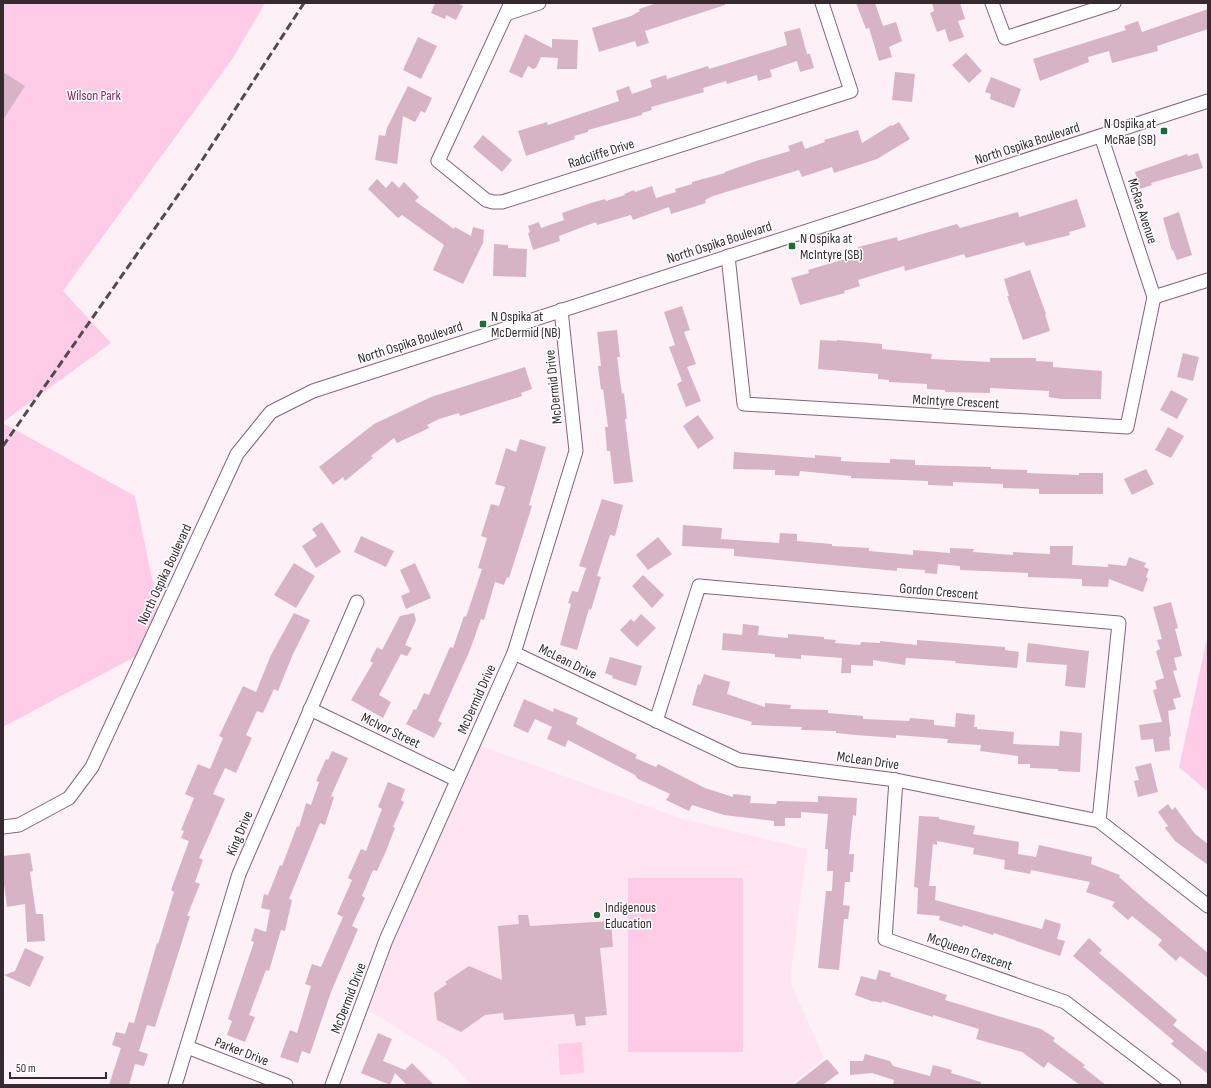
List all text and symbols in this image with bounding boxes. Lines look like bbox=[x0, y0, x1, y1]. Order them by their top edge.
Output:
park label: Wilson Park bbox=[67, 87, 122, 104]
place label: N Ospika at McRae (SB) bbox=[1104, 115, 1156, 148]
street label: North Ospika Boulevard bbox=[973, 118, 1082, 168]
marker: N Ospika at McRae (SB) bbox=[1159, 126, 1169, 136]
street label: Radcliffe Drive bbox=[566, 135, 636, 172]
street label: McRae Avenue bbox=[1124, 176, 1161, 246]
street label: North Ospika Boulevard bbox=[665, 217, 774, 267]
place label: N Ospika at McIntyre (SB) bbox=[800, 230, 862, 263]
marker: N Ospika at McIntyre (SB) bbox=[787, 241, 797, 251]
place label: N Ospika at McDermid (NB) bbox=[491, 308, 561, 341]
street label: North Ospika Boulevard bbox=[356, 317, 465, 367]
marker: N Ospika at McDermid (NB) bbox=[478, 319, 488, 329]
street label: McDermid Drive bbox=[541, 349, 566, 425]
street label: McIntyre Crescent bbox=[912, 391, 1000, 412]
street label: North Ospika Boulevard bbox=[134, 521, 195, 627]
street label: Gordon Crescent bbox=[899, 580, 979, 603]
street label: McLean Drive bbox=[536, 640, 600, 683]
street label: McDermid Drive bbox=[454, 662, 499, 737]
street label: McIvor Street bbox=[358, 709, 423, 752]
street label: McLean Drive bbox=[836, 748, 900, 773]
street label: King Drive bbox=[222, 808, 257, 858]
place label: Indigenous Education bbox=[605, 899, 656, 932]
marker: Indigenous Education bbox=[592, 910, 602, 920]
street label: McQueen Crescent bbox=[925, 929, 1015, 974]
street label: McDermid Drive bbox=[327, 960, 370, 1036]
street label: Parker Drive bbox=[212, 1033, 271, 1070]
scale bar bbox=[10, 1054, 106, 1080]
text: 50 m bbox=[16, 1061, 36, 1076]

